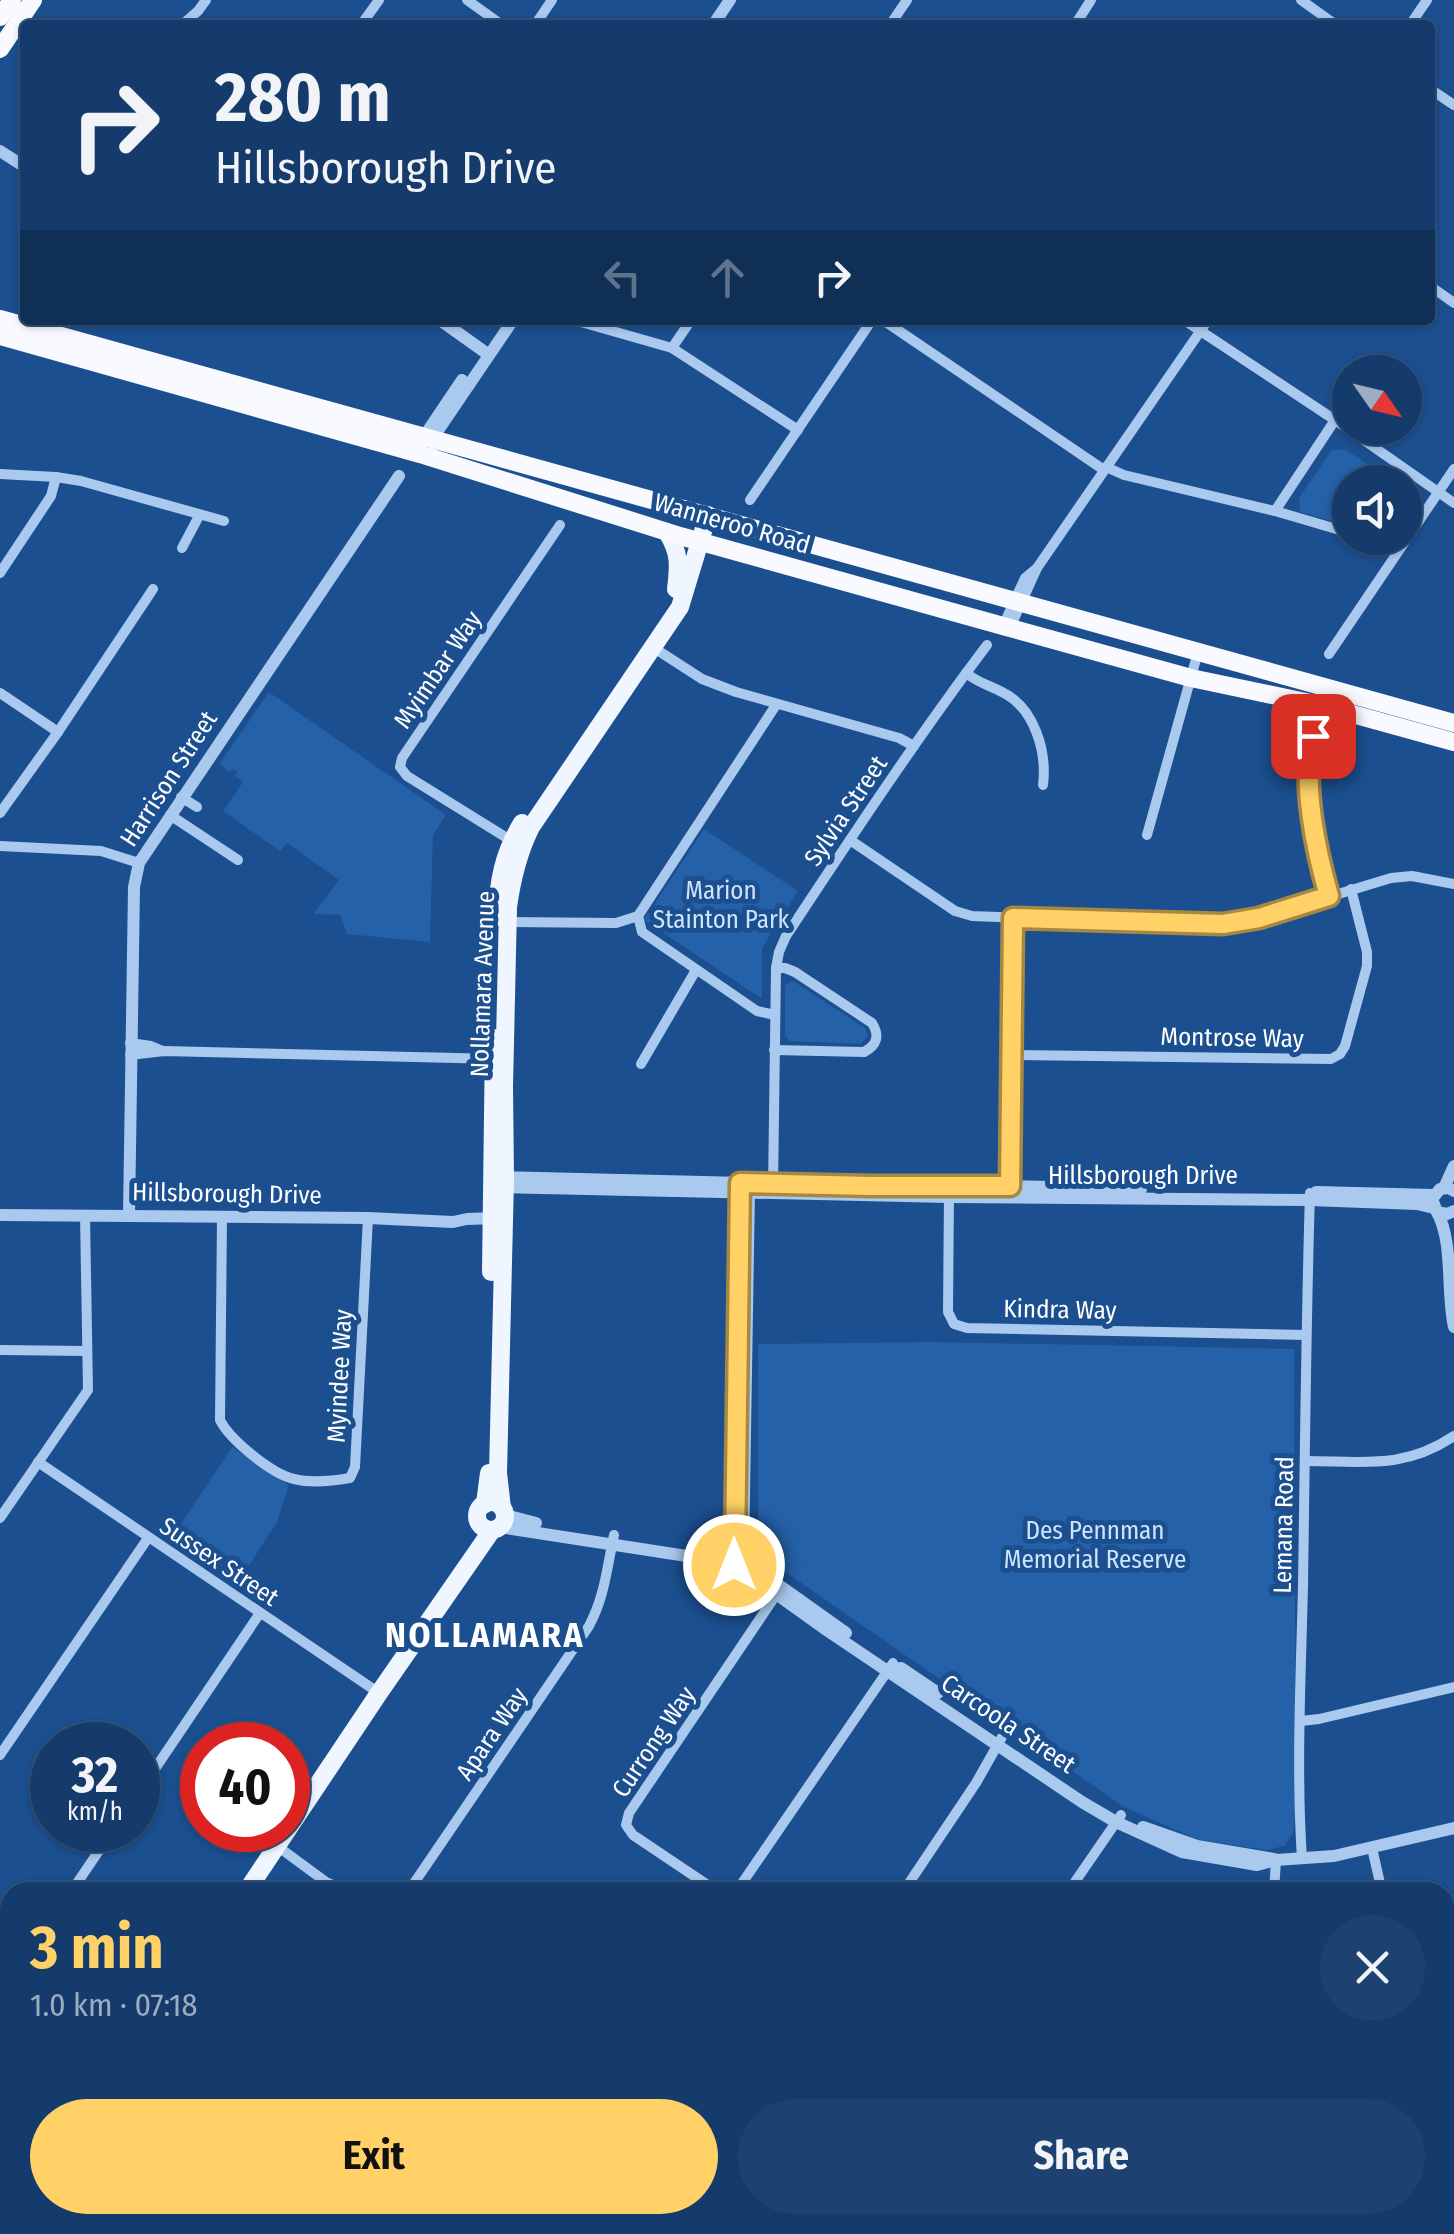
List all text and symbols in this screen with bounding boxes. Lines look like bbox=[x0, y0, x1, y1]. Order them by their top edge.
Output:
text: 280 m bbox=[215, 56, 391, 140]
icon: right bbox=[50, 60, 180, 190]
text: Hillsborough Drive bbox=[215, 141, 557, 195]
icon: left bbox=[595, 250, 650, 305]
icon: ahead bbox=[700, 250, 755, 305]
icon: right bbox=[805, 250, 860, 305]
north arrow bbox=[1332, 355, 1422, 445]
map controls bbox=[1332, 355, 1422, 555]
button: sound bbox=[1332, 465, 1422, 555]
street label: Wanneroo Road bbox=[651, 487, 813, 561]
street label: Myimbar Way bbox=[388, 605, 488, 735]
pin bbox=[1271, 694, 1356, 779]
street label: Harrison Street bbox=[114, 705, 224, 852]
icon: arrive bbox=[1286, 709, 1341, 764]
street label: Sylvia Street bbox=[798, 749, 894, 872]
park label: Marion Stainton Park bbox=[653, 876, 790, 935]
street label: Nollamara Avenue bbox=[465, 890, 501, 1078]
street label: Montrose Way bbox=[1160, 1022, 1304, 1054]
street label: Hillsborough Drive bbox=[1048, 1161, 1238, 1191]
street label: Hillsborough Drive bbox=[132, 1177, 322, 1211]
street label: Kindra Way bbox=[1003, 1294, 1117, 1326]
street label: Myindee Way bbox=[322, 1309, 358, 1443]
street label: Lemana Road bbox=[1268, 1456, 1300, 1594]
street label: Sussex Street bbox=[154, 1511, 285, 1613]
position arrow bbox=[682, 1513, 786, 1617]
park label: Des Pennman Memorial Reserve bbox=[1004, 1516, 1186, 1575]
district label: NOLLAMARA bbox=[385, 1614, 585, 1656]
street label: Carcoola Street bbox=[935, 1668, 1081, 1780]
street label: Currong Way bbox=[606, 1681, 702, 1803]
street label: Apara Way bbox=[450, 1682, 534, 1786]
speed limit sign: 40 bbox=[180, 1722, 310, 1852]
text: 32 bbox=[72, 1745, 118, 1805]
text: km/h bbox=[67, 1797, 123, 1827]
text: 3 min bbox=[30, 1912, 164, 1984]
button: close bbox=[1320, 1915, 1425, 2020]
text: 1.0 km · 07:18 bbox=[30, 1986, 197, 2024]
button: Exit bbox=[30, 2099, 718, 2214]
button: Share bbox=[738, 2099, 1425, 2214]

